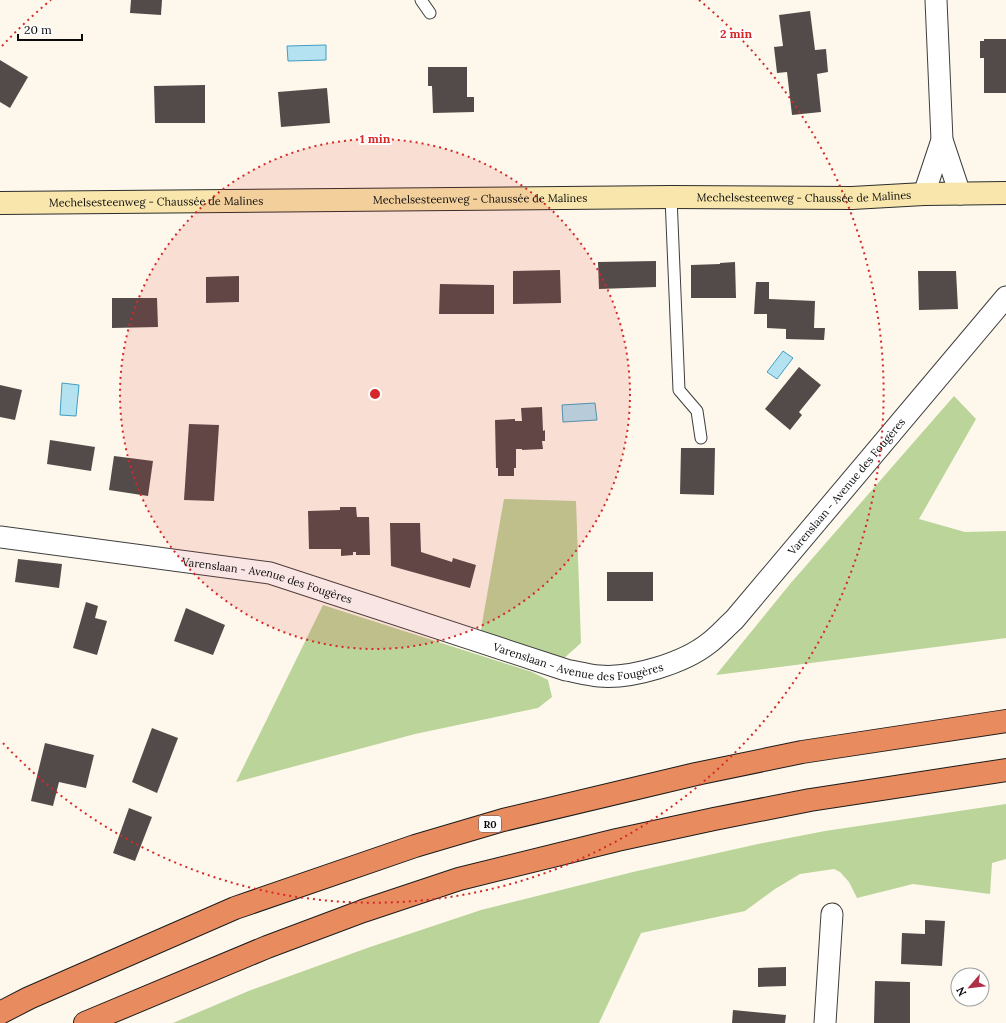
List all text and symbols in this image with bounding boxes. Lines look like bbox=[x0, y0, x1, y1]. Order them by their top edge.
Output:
scale bar bbox=[18, 16, 82, 42]
text: 20 m bbox=[24, 22, 52, 37]
text: 2 min bbox=[720, 26, 752, 41]
text: 1 min bbox=[360, 131, 391, 146]
street label: Mechelsesteenweg - Chaussée de Malines bbox=[697, 188, 912, 205]
street label: Mechelsesteenweg - Chaussée de Malines bbox=[373, 191, 587, 207]
street label: Mechelsesteenweg - Chaussée de Malines bbox=[49, 194, 263, 210]
centre of rings bbox=[368, 387, 382, 401]
street label: Varenslaan - Avenue des Fougères bbox=[784, 415, 908, 558]
street label: Varenslaan - Avenue des Fougères bbox=[180, 554, 354, 606]
street label: Varenslaan - Avenue des Fougères bbox=[490, 639, 665, 683]
road number: R0 bbox=[479, 816, 501, 832]
north arrow bbox=[950, 967, 990, 1007]
text: N bbox=[953, 984, 969, 999]

